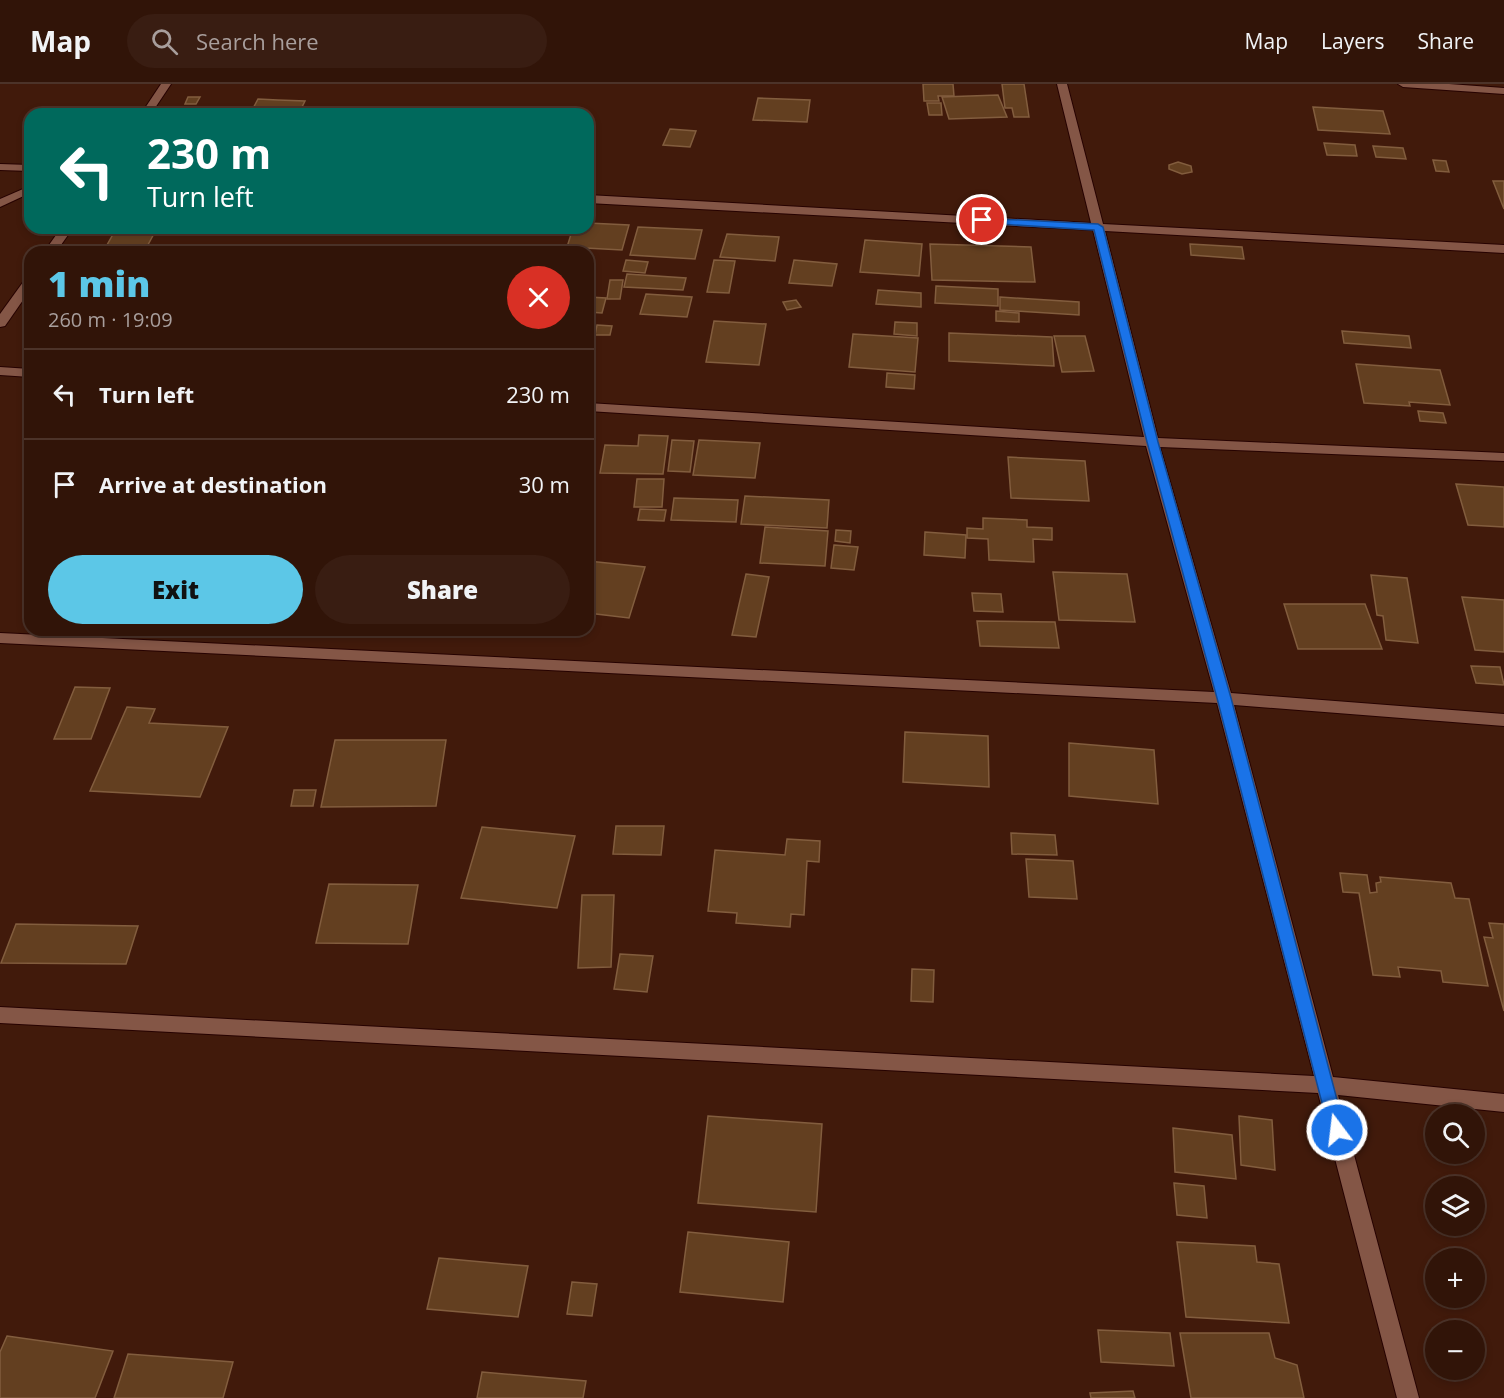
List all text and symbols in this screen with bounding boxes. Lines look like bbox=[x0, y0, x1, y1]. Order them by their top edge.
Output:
search box bbox=[127, 14, 547, 68]
text: Map bbox=[30, 22, 91, 60]
icon: search bbox=[148, 25, 181, 58]
text: Search here bbox=[196, 26, 319, 56]
text: Map bbox=[1245, 27, 1288, 55]
text: Layers bbox=[1321, 27, 1385, 55]
text: Share bbox=[1418, 27, 1474, 55]
text: 230 m bbox=[147, 124, 271, 181]
icon: left bbox=[48, 132, 126, 210]
text: Turn left bbox=[147, 178, 254, 215]
pin bbox=[956, 194, 1007, 245]
icon: arrive bbox=[965, 203, 998, 236]
text: 1 min bbox=[48, 259, 150, 308]
button: close bbox=[507, 266, 570, 329]
text: 260 m · 19:09 bbox=[48, 306, 173, 333]
icon: left bbox=[48, 378, 81, 411]
text: Turn left bbox=[99, 379, 194, 409]
text: 230 m bbox=[506, 379, 570, 409]
icon: arrive bbox=[48, 468, 81, 501]
text: Arrive at destination bbox=[99, 469, 327, 499]
text: 30 m bbox=[519, 469, 570, 499]
button: Exit bbox=[48, 555, 303, 624]
button: Share bbox=[315, 555, 570, 624]
position arrow bbox=[1305, 1098, 1369, 1162]
map controls bbox=[1425, 1104, 1485, 1380]
button: search bbox=[1425, 1104, 1485, 1164]
button: layers bbox=[1425, 1176, 1485, 1236]
button: + bbox=[1425, 1248, 1485, 1308]
button: − bbox=[1425, 1320, 1485, 1380]

